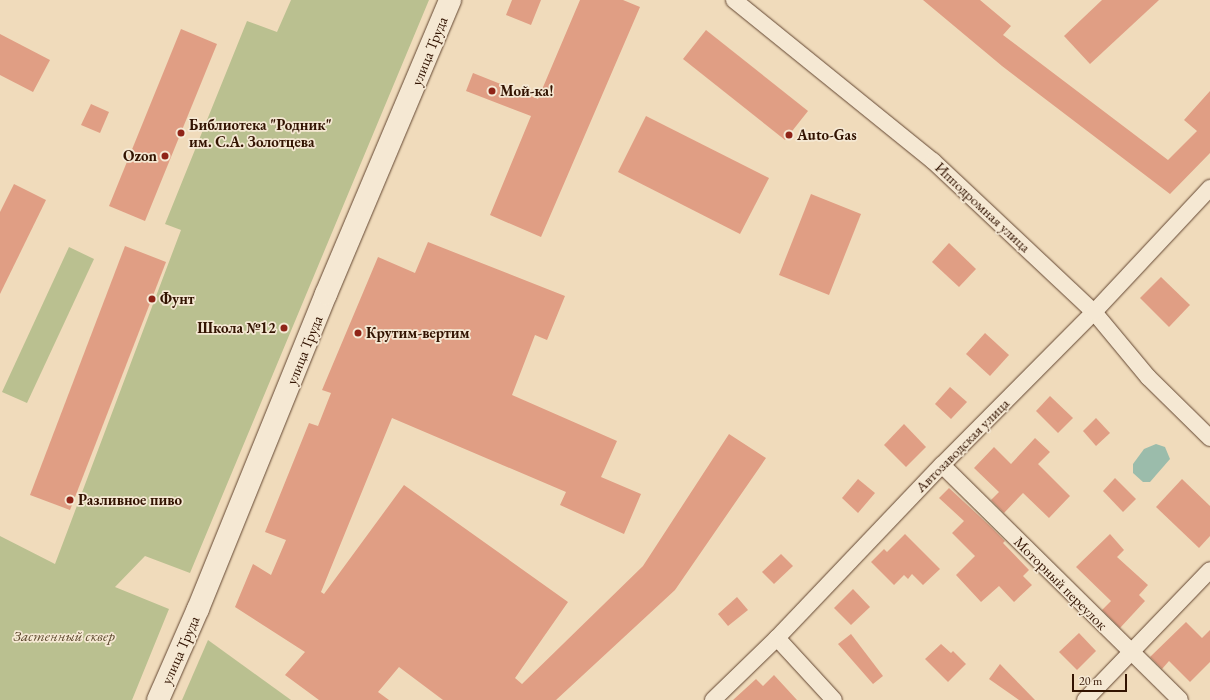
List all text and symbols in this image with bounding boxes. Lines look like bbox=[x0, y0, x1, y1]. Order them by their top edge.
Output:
street label: улица Труда bbox=[407, 14, 451, 88]
place label: Мой-ка! bbox=[500, 82, 554, 100]
marker: Мой-ка! bbox=[487, 86, 497, 96]
place label: Библиотека "Родник" им. С.А. Золотцева bbox=[189, 115, 332, 150]
place label: Auto-Gas bbox=[797, 126, 857, 144]
marker: Библиотека "Родник" им. С.А. Золотцева bbox=[176, 128, 186, 138]
marker: Auto-Gas bbox=[784, 130, 794, 140]
place label: Ozon bbox=[123, 147, 157, 165]
marker: Ozon bbox=[160, 151, 170, 161]
street label: Ипподромная улица bbox=[932, 158, 1034, 256]
place label: Фунт bbox=[160, 290, 195, 308]
marker: Фунт bbox=[147, 294, 157, 304]
street label: улица Труда bbox=[282, 313, 326, 387]
place label: Школа №12 bbox=[197, 319, 276, 337]
marker: Школа №12 bbox=[279, 323, 289, 333]
place label: Крутим-вертим bbox=[366, 324, 470, 342]
marker: Крутим-вертим bbox=[353, 328, 363, 338]
street label: Автозаводская улица bbox=[911, 394, 1013, 496]
place label: Разливное пиво bbox=[78, 491, 182, 509]
marker: Разливное пиво bbox=[65, 495, 75, 505]
street label: Моторный переулок bbox=[1010, 532, 1112, 634]
street label: улица Труда bbox=[157, 613, 203, 687]
park label: Застенный сквер bbox=[13, 627, 115, 645]
scale bar bbox=[1074, 666, 1129, 692]
text: 20 m bbox=[1079, 673, 1102, 689]

